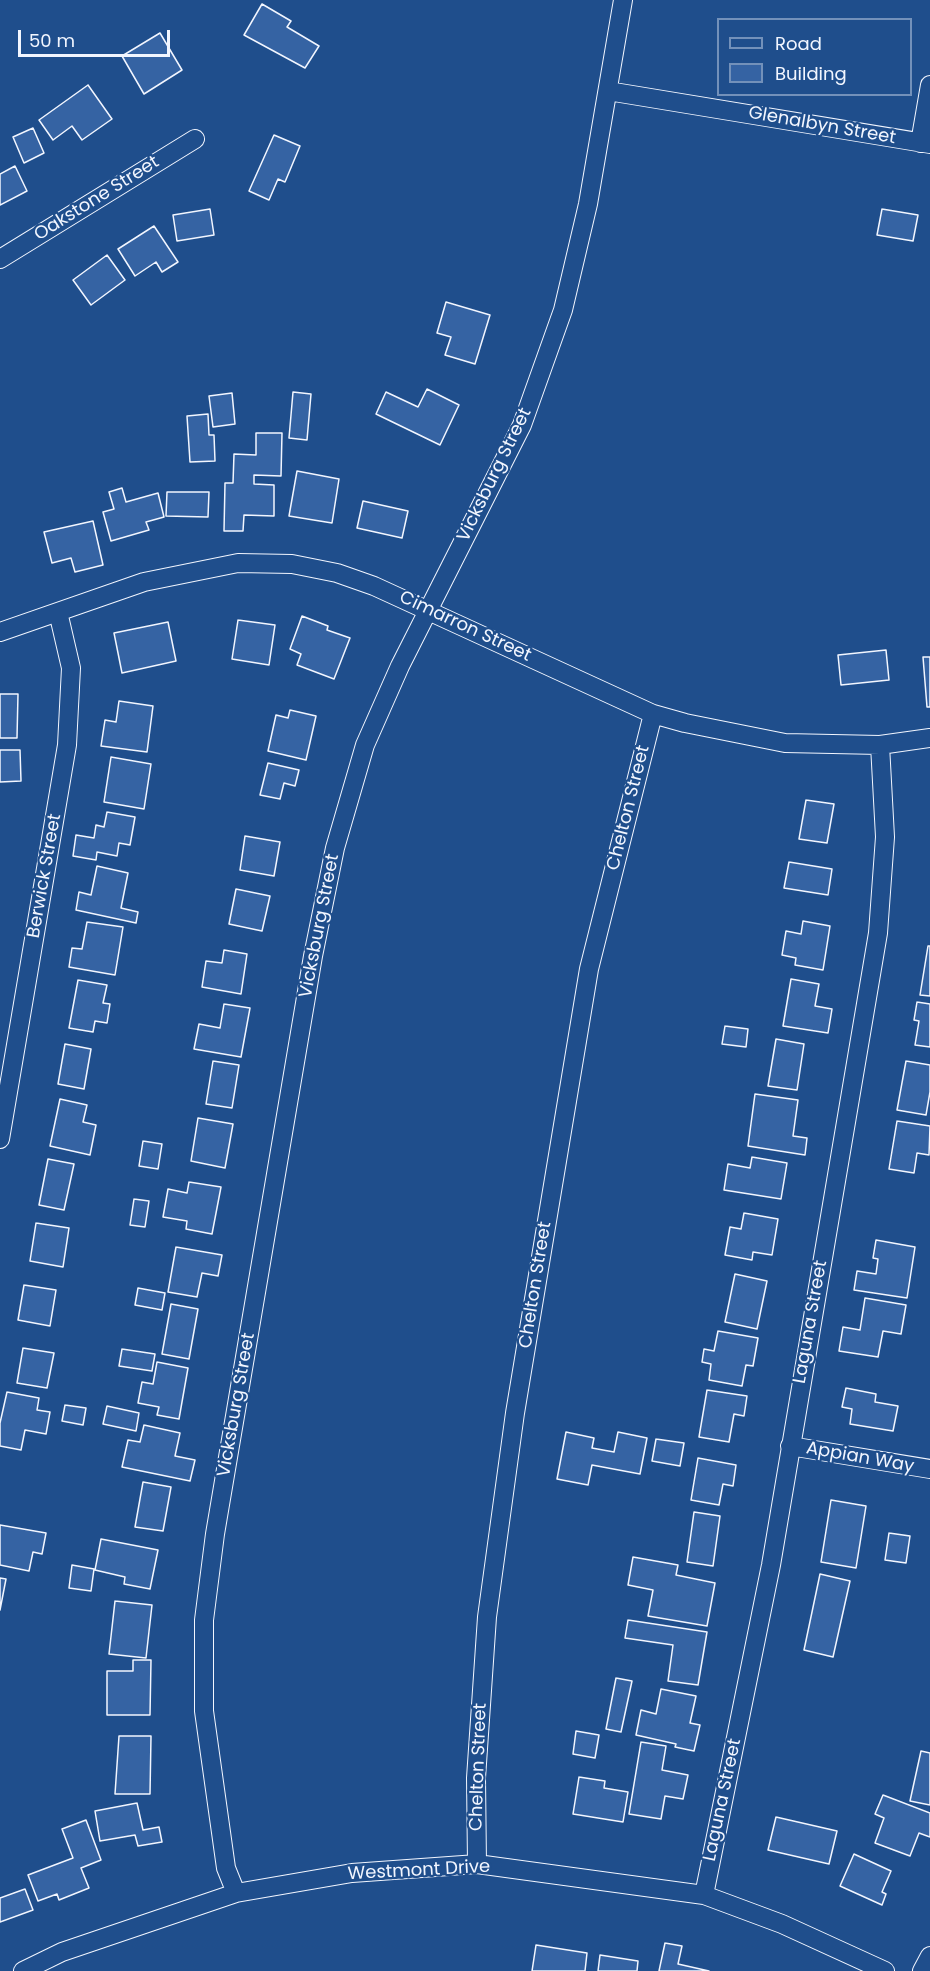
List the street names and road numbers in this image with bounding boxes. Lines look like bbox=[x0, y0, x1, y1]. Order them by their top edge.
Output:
street label: Glenalbyn Street bbox=[747, 102, 897, 150]
street label: Oakstone Street bbox=[31, 152, 163, 246]
street label: Vicksburg Street bbox=[453, 405, 537, 545]
street label: Cimarron Street bbox=[396, 587, 534, 667]
street label: Chelton Street bbox=[603, 743, 655, 873]
street label: Berwick Street bbox=[23, 812, 67, 940]
street label: Vicksburg Street bbox=[295, 852, 345, 1000]
street label: Chelton Street bbox=[515, 1220, 557, 1350]
street label: Laguna Street bbox=[790, 1259, 832, 1385]
street label: Vicksburg Street bbox=[214, 1331, 260, 1479]
street label: Appian Way bbox=[804, 1438, 916, 1478]
street label: Chelton Street bbox=[466, 1703, 492, 1831]
street label: Laguna Street bbox=[699, 1737, 747, 1863]
street label: Westmont Drive bbox=[347, 1856, 491, 1886]

